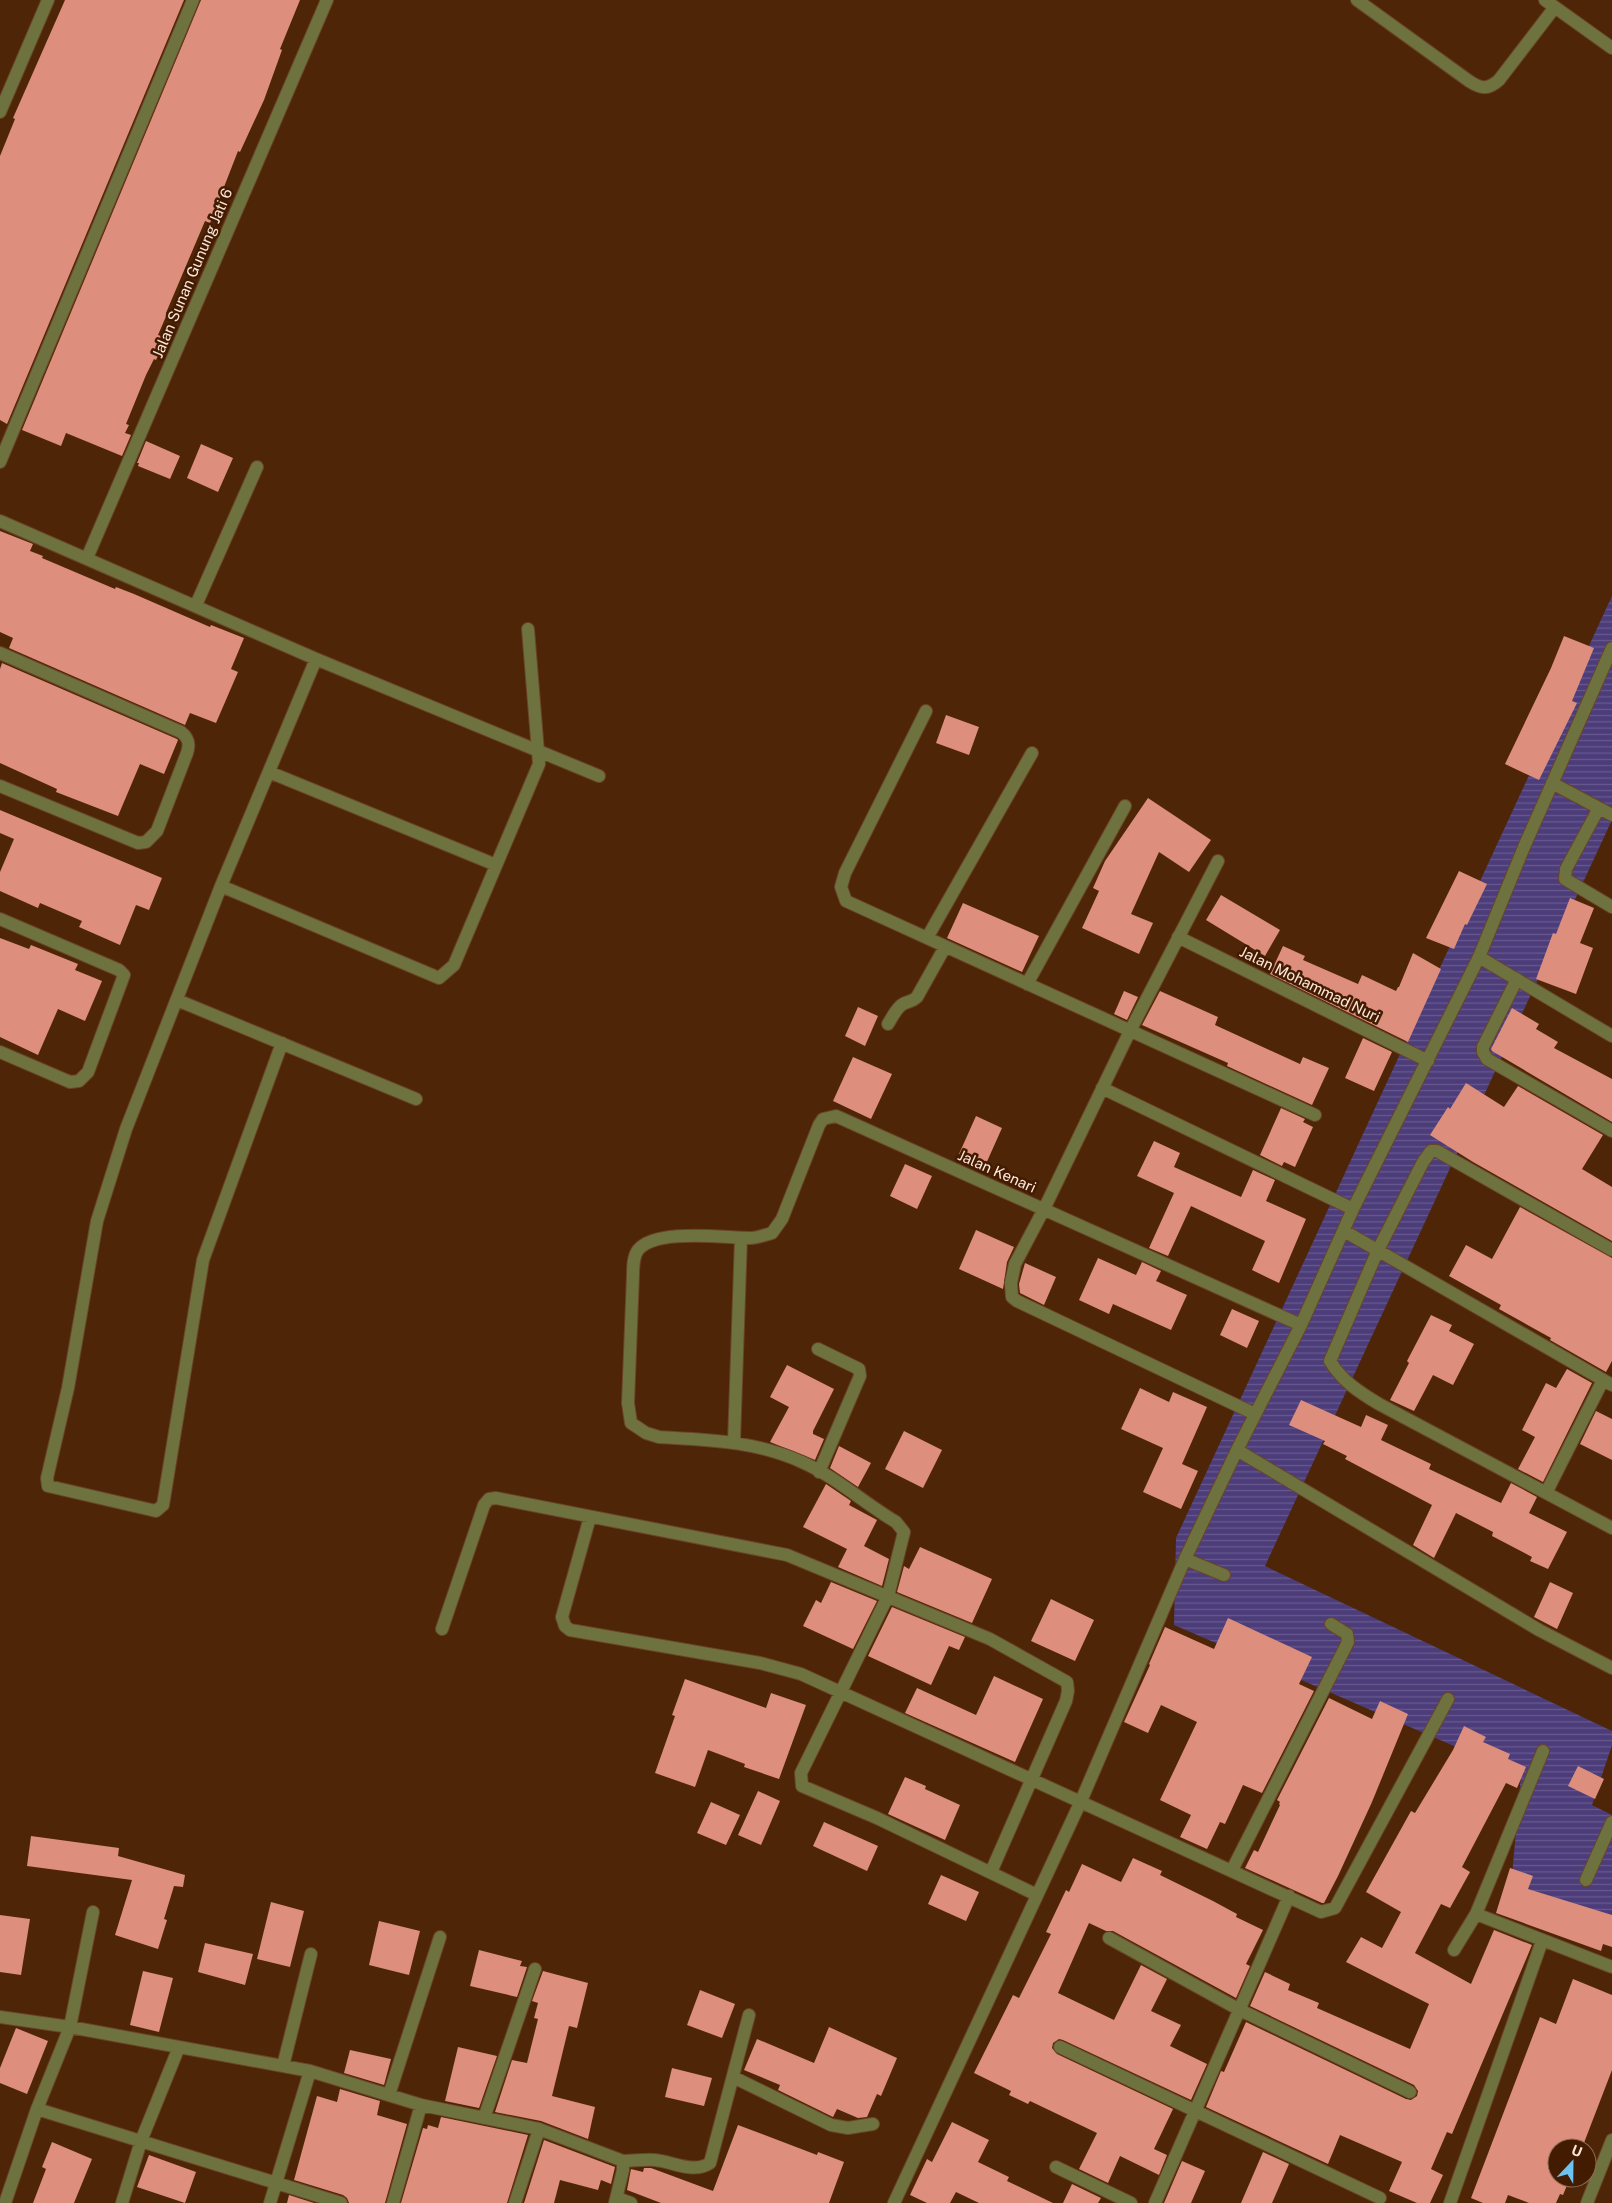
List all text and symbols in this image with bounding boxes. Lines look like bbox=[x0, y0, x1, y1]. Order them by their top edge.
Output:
street label: Jalan Sunan Gunung Jati 6 bbox=[149, 186, 235, 360]
street label: Jalan Mohammad Nuri bbox=[1237, 943, 1383, 1025]
street label: Jalan Kenari bbox=[955, 1146, 1039, 1196]
north arrow bbox=[1547, 2138, 1597, 2188]
text: U bbox=[1569, 2142, 1585, 2160]

